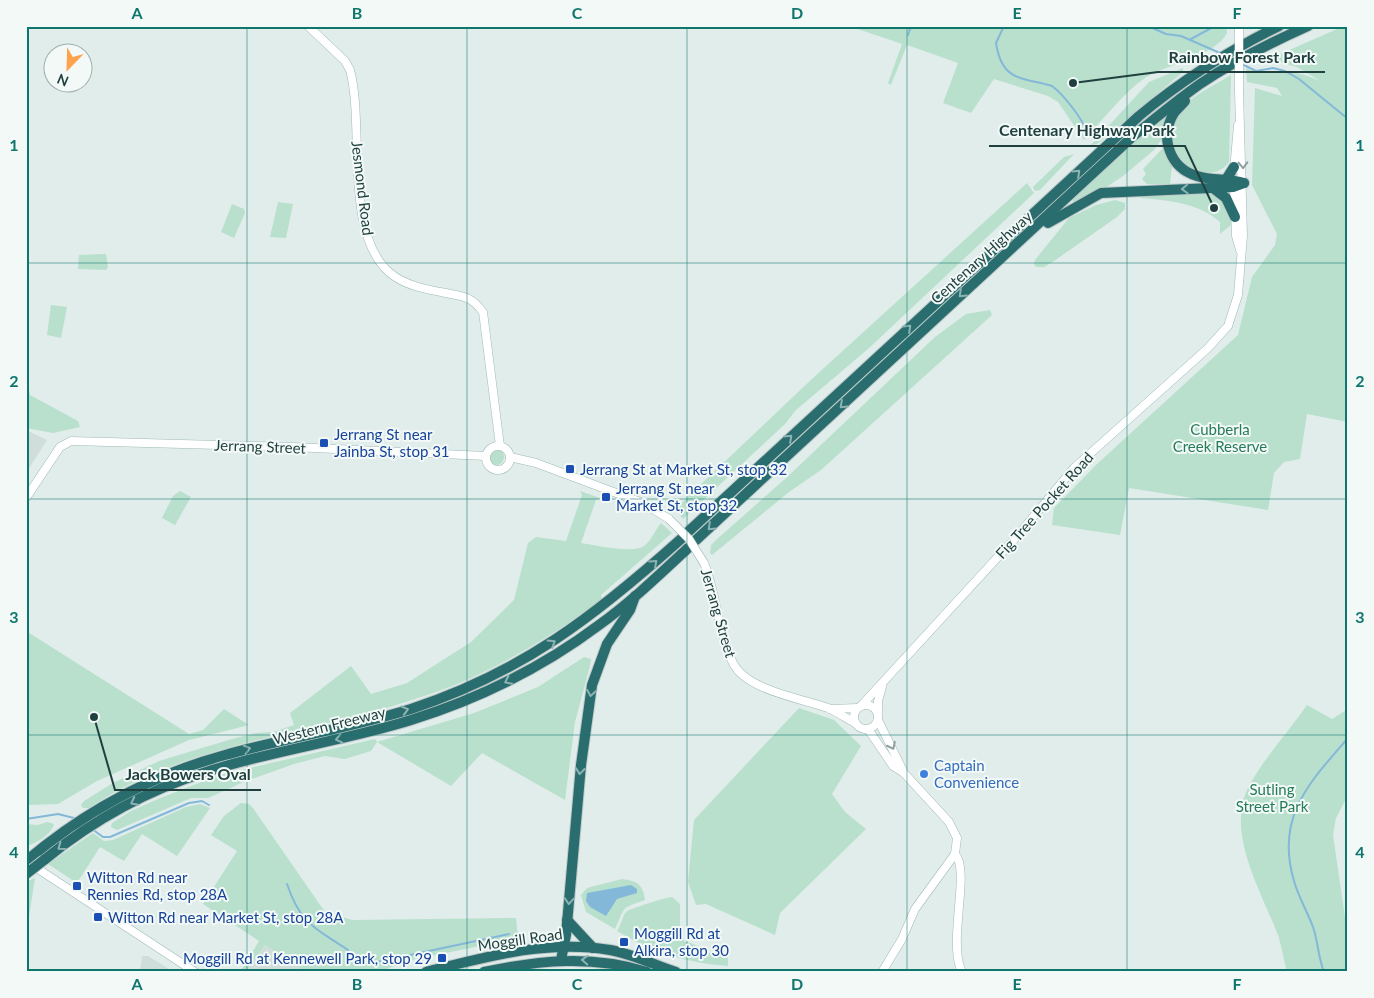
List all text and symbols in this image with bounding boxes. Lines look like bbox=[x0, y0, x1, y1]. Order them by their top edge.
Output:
text: A bbox=[130, 3, 143, 22]
text: B bbox=[352, 3, 362, 22]
text: C bbox=[572, 3, 583, 22]
text: D bbox=[791, 3, 803, 22]
text: E bbox=[1012, 3, 1022, 22]
text: F bbox=[1232, 3, 1242, 22]
callout: Rainbow Forest Park bbox=[1158, 41, 1325, 72]
north arrow bbox=[42, 42, 92, 92]
text: Rainbow Forest Park bbox=[1169, 47, 1316, 66]
text: N bbox=[54, 70, 71, 90]
callout: Centenary Highway Park bbox=[989, 115, 1185, 146]
text: Centenary Highway Park bbox=[999, 120, 1175, 139]
text: 1 bbox=[9, 135, 19, 154]
text: 1 bbox=[1355, 135, 1365, 154]
street label: Jesmond Road bbox=[348, 140, 378, 236]
one-way arrow bbox=[1238, 162, 1248, 169]
one-way arrow bbox=[1071, 170, 1080, 179]
one-way arrow bbox=[1180, 184, 1188, 195]
street label: Centenary Highway bbox=[927, 207, 1035, 307]
one-way arrow bbox=[959, 289, 968, 298]
one-way arrow bbox=[903, 325, 912, 334]
text: 2 bbox=[9, 371, 19, 390]
text: 2 bbox=[1355, 371, 1365, 390]
one-way arrow bbox=[839, 399, 848, 408]
park label: Cubberla Creek Reserve bbox=[1173, 420, 1267, 455]
place label: Jerrang St near Jainba St, stop 31 bbox=[334, 425, 450, 460]
street label: Jerrang Street bbox=[214, 435, 307, 457]
one-way arrow bbox=[783, 435, 792, 444]
marker: Jerrang St near Jainba St, stop 31 bbox=[318, 437, 330, 449]
street label: Fig Tree Pocket Road bbox=[991, 448, 1097, 562]
place label: Jerrang St at Market St, stop 32 bbox=[580, 460, 787, 478]
marker: Jerrang St at Market St, stop 32 bbox=[564, 463, 576, 475]
place label: Jerrang St near Market St, stop 32 bbox=[616, 479, 737, 514]
marker: Jerrang St near Market St, stop 32 bbox=[600, 491, 612, 503]
one-way arrow bbox=[707, 521, 716, 530]
one-way arrow bbox=[648, 560, 657, 569]
street label: Jerrang Street bbox=[698, 566, 740, 660]
text: 3 bbox=[9, 607, 19, 626]
text: 3 bbox=[1355, 607, 1365, 626]
one-way arrow bbox=[547, 639, 556, 649]
one-way arrow bbox=[504, 675, 513, 685]
one-way arrow bbox=[586, 689, 597, 697]
street label: Western Freeway bbox=[271, 702, 387, 748]
one-way arrow bbox=[400, 706, 409, 716]
one-way arrow bbox=[334, 733, 343, 744]
one-way arrow bbox=[886, 741, 896, 750]
one-way arrow bbox=[243, 744, 252, 755]
place label: Captain Convenience bbox=[934, 756, 1019, 791]
callout: Jack Bowers Oval bbox=[115, 759, 261, 790]
text: Jack Bowers Oval bbox=[125, 764, 251, 783]
one-way arrow bbox=[575, 767, 586, 775]
marker: Captain Convenience bbox=[918, 768, 930, 780]
park label: Sutling Street Park bbox=[1236, 780, 1309, 815]
one-way arrow bbox=[130, 796, 139, 806]
one-way arrow bbox=[58, 841, 67, 849]
text: 4 bbox=[9, 842, 19, 861]
text: 4 bbox=[1355, 842, 1365, 861]
place label: Witton Rd near Rennies Rd, stop 28A bbox=[87, 868, 228, 903]
marker: Witton Rd near Rennies Rd, stop 28A bbox=[71, 880, 83, 892]
one-way arrow bbox=[563, 898, 574, 906]
place label: Witton Rd near Market St, stop 28A bbox=[108, 908, 344, 926]
marker: Witton Rd near Market St, stop 28A bbox=[92, 911, 104, 923]
street label: Moggill Road bbox=[476, 924, 564, 954]
place label: Moggill Rd at Alkira, stop 30 bbox=[634, 924, 729, 959]
marker: Moggill Rd at Alkira, stop 30 bbox=[618, 936, 630, 948]
place label: Moggill Rd at Kennewell Park, stop 29 bbox=[183, 949, 432, 967]
marker: Moggill Rd at Kennewell Park, stop 29 bbox=[436, 952, 448, 964]
one-way arrow bbox=[580, 954, 588, 965]
text: A bbox=[130, 974, 143, 993]
text: B bbox=[352, 974, 362, 993]
text: C bbox=[572, 974, 583, 993]
text: D bbox=[791, 974, 803, 993]
text: E bbox=[1012, 974, 1022, 993]
text: F bbox=[1232, 974, 1242, 993]

